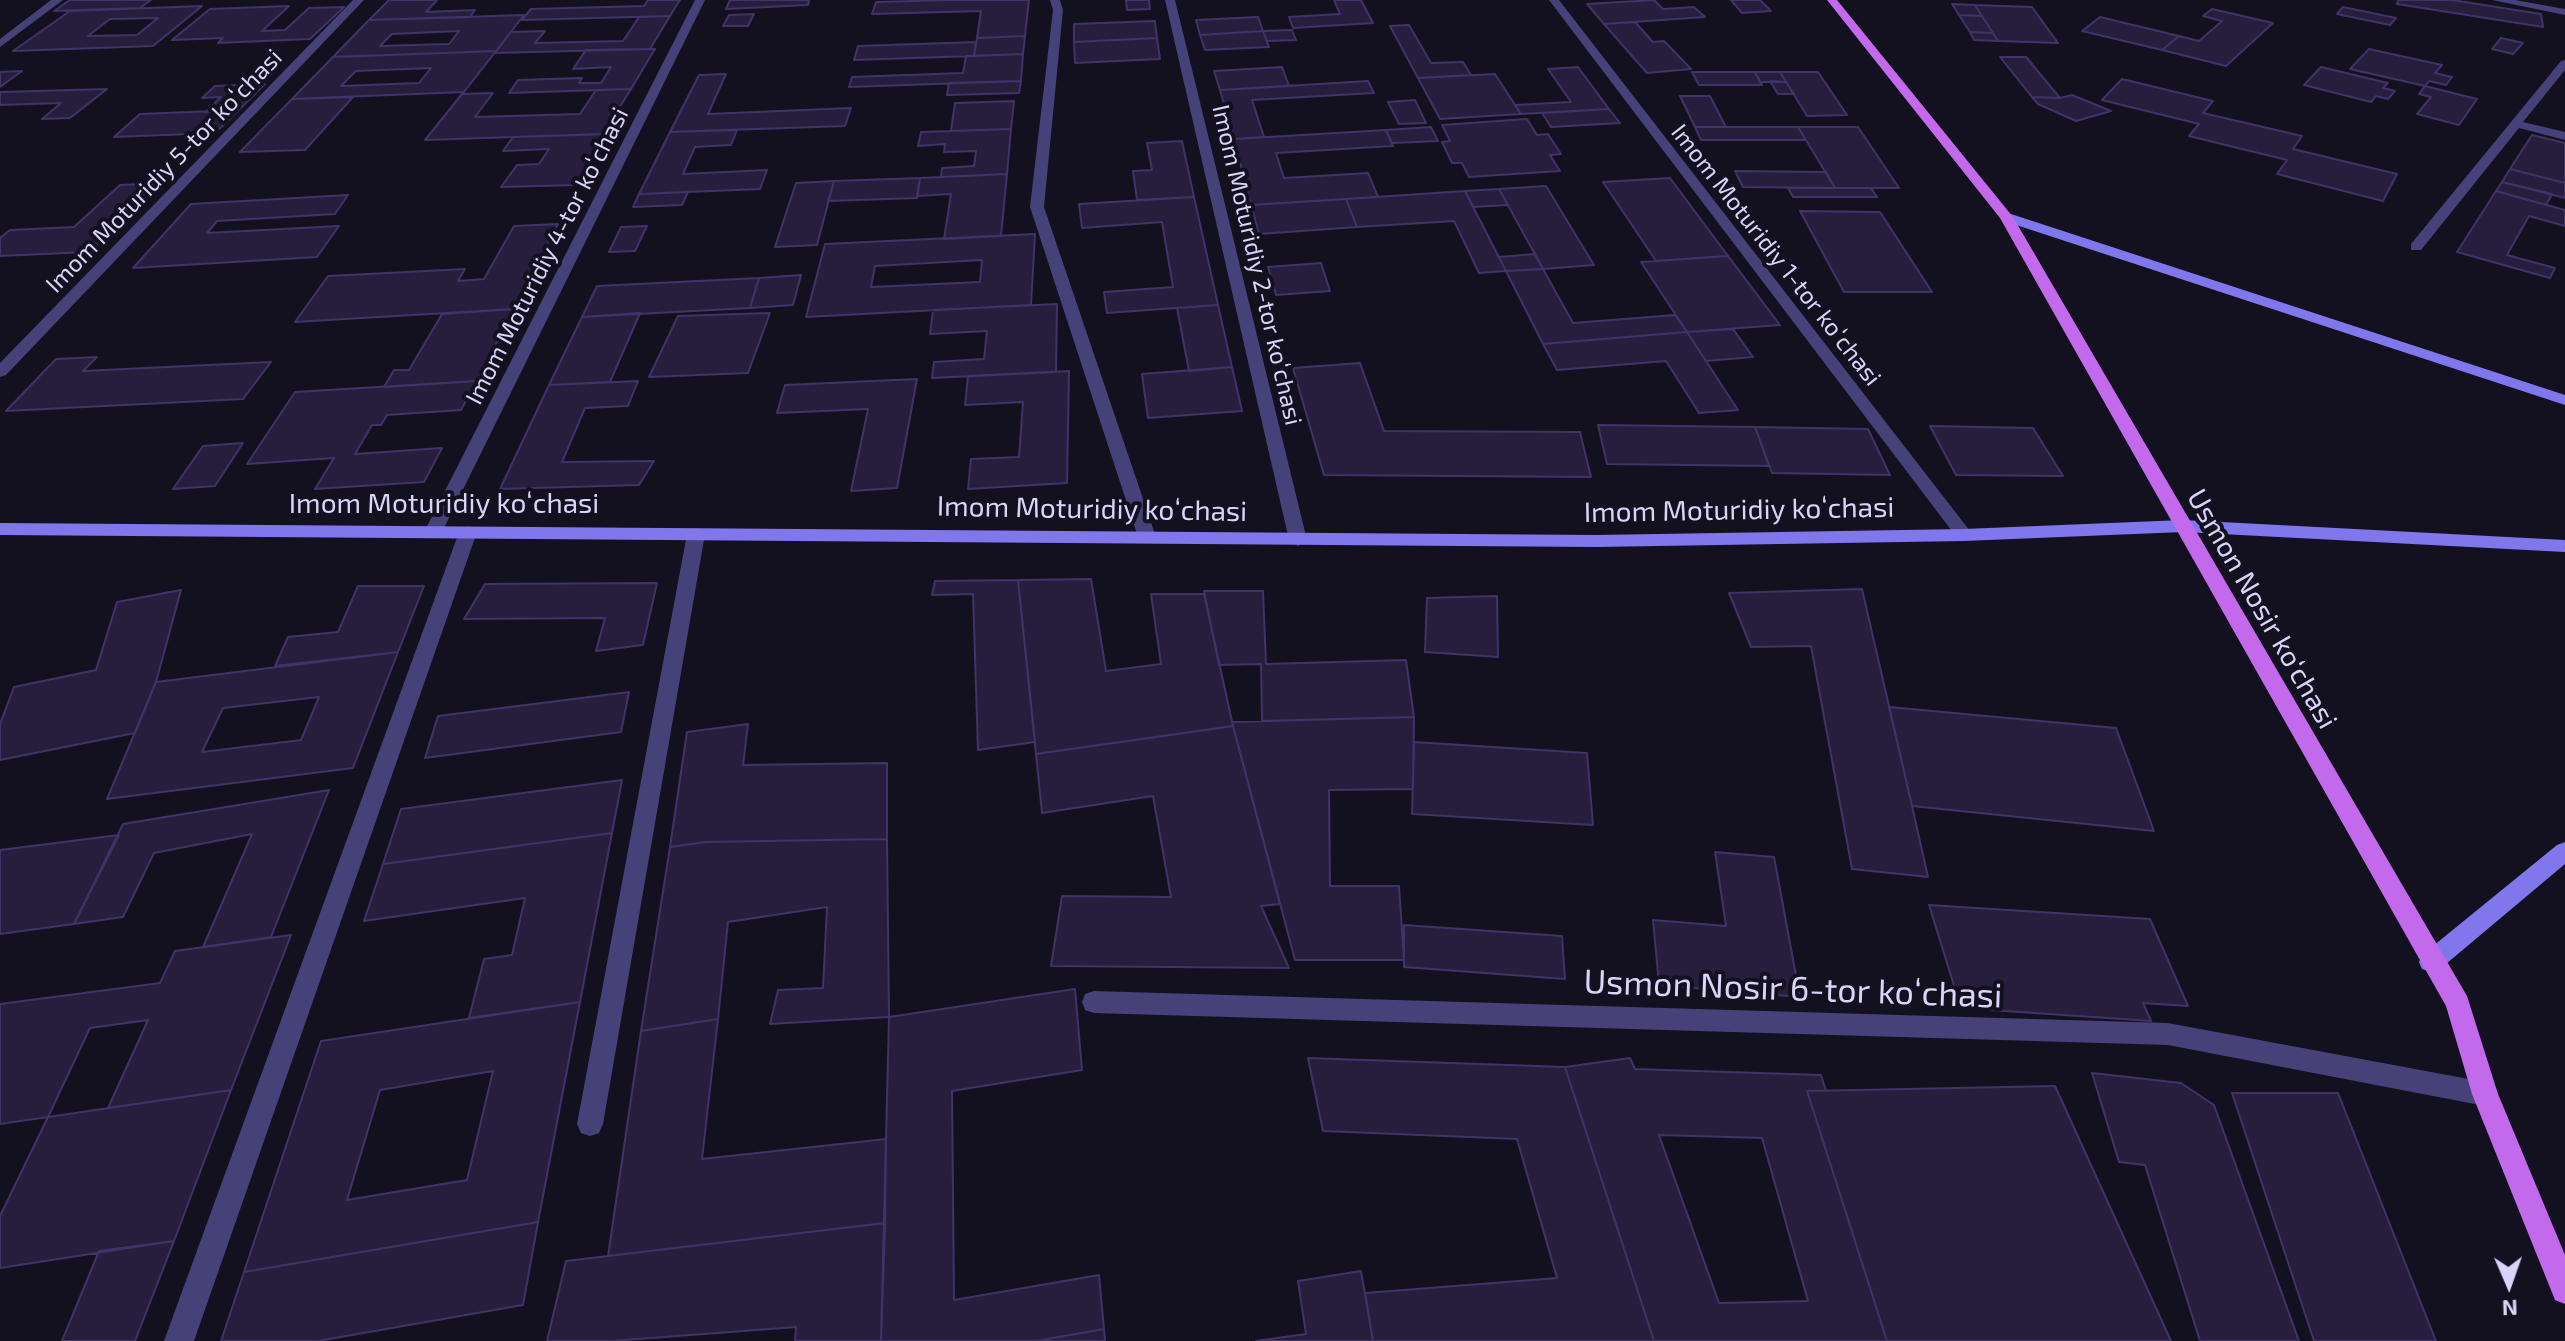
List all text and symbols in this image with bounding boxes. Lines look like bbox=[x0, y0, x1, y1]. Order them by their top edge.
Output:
street label: Imom Moturidiy 5-tor koʻchasi bbox=[40, 43, 288, 299]
street label: Imom Moturidiy 2-tor koʻchasi bbox=[1206, 102, 1308, 428]
street label: Imom Moturidiy 4-tor koʻchasi bbox=[459, 103, 635, 409]
street label: Imom Moturidiy 1-tor koʻchasi bbox=[1665, 118, 1887, 392]
street label: Usmon Nosir ko‘chasi bbox=[2180, 483, 2344, 735]
street label: Imom Moturidiy koʻchasi bbox=[289, 487, 599, 521]
street label: Imom Moturidiy koʻchasi bbox=[937, 489, 1247, 529]
street label: Imom Moturidiy koʻchasi bbox=[1584, 490, 1894, 530]
street label: Usmon Nosir 6-tor koʻchasi bbox=[1583, 961, 2003, 1017]
north arrow bbox=[2469, 1245, 2549, 1325]
text: N bbox=[2501, 1296, 2518, 1322]

